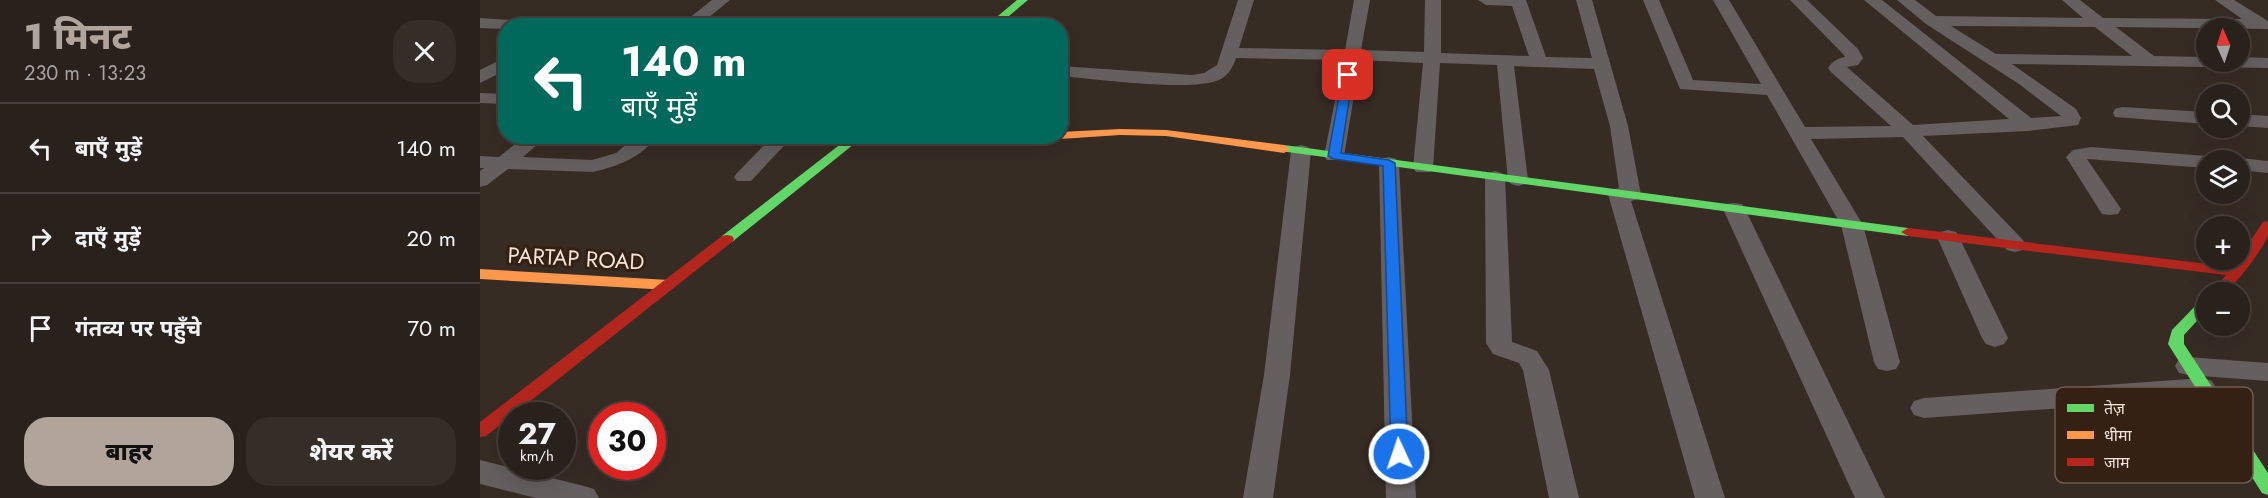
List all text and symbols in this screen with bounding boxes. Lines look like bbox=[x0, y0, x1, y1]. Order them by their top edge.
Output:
text: 1 मिनट bbox=[24, 10, 131, 62]
north arrow bbox=[2196, 18, 2250, 72]
map controls bbox=[2196, 18, 2250, 336]
button: close bbox=[393, 20, 456, 83]
text: 140 m bbox=[621, 31, 747, 92]
icon: left bbox=[522, 42, 600, 120]
pin bbox=[1322, 49, 1373, 100]
icon: arrive bbox=[1331, 58, 1364, 91]
text: 230 m · 13:23 bbox=[24, 59, 146, 88]
button: search bbox=[2196, 84, 2250, 138]
text: बाएँ मुड़ें bbox=[621, 87, 697, 126]
icon: left bbox=[24, 132, 57, 165]
text: बाएँ मुड़ें bbox=[75, 132, 142, 164]
text: 140 m bbox=[396, 132, 456, 164]
button: layers bbox=[2196, 150, 2250, 204]
button: + bbox=[2196, 216, 2250, 270]
icon: right bbox=[24, 222, 57, 255]
text: दाएँ मुड़ें bbox=[75, 222, 141, 254]
text: 20 m bbox=[407, 222, 456, 254]
street label: PARTAP ROAD bbox=[507, 238, 645, 278]
button: − bbox=[2196, 282, 2250, 336]
icon: arrive bbox=[24, 312, 57, 345]
text: गंतव्य पर पहुँचे bbox=[75, 312, 201, 344]
text: 70 m bbox=[407, 312, 456, 344]
legend bbox=[2055, 387, 2253, 483]
text: तेज़ bbox=[2104, 397, 2126, 420]
speed limit sign: 30 bbox=[588, 402, 666, 480]
text: 27 bbox=[518, 412, 556, 455]
button: बाहर bbox=[24, 417, 234, 486]
button: शेयर करें bbox=[246, 417, 456, 486]
position arrow bbox=[1367, 422, 1431, 486]
text: धीमा bbox=[2104, 424, 2133, 447]
text: km/h bbox=[520, 445, 554, 467]
text: जाम bbox=[2104, 451, 2130, 474]

